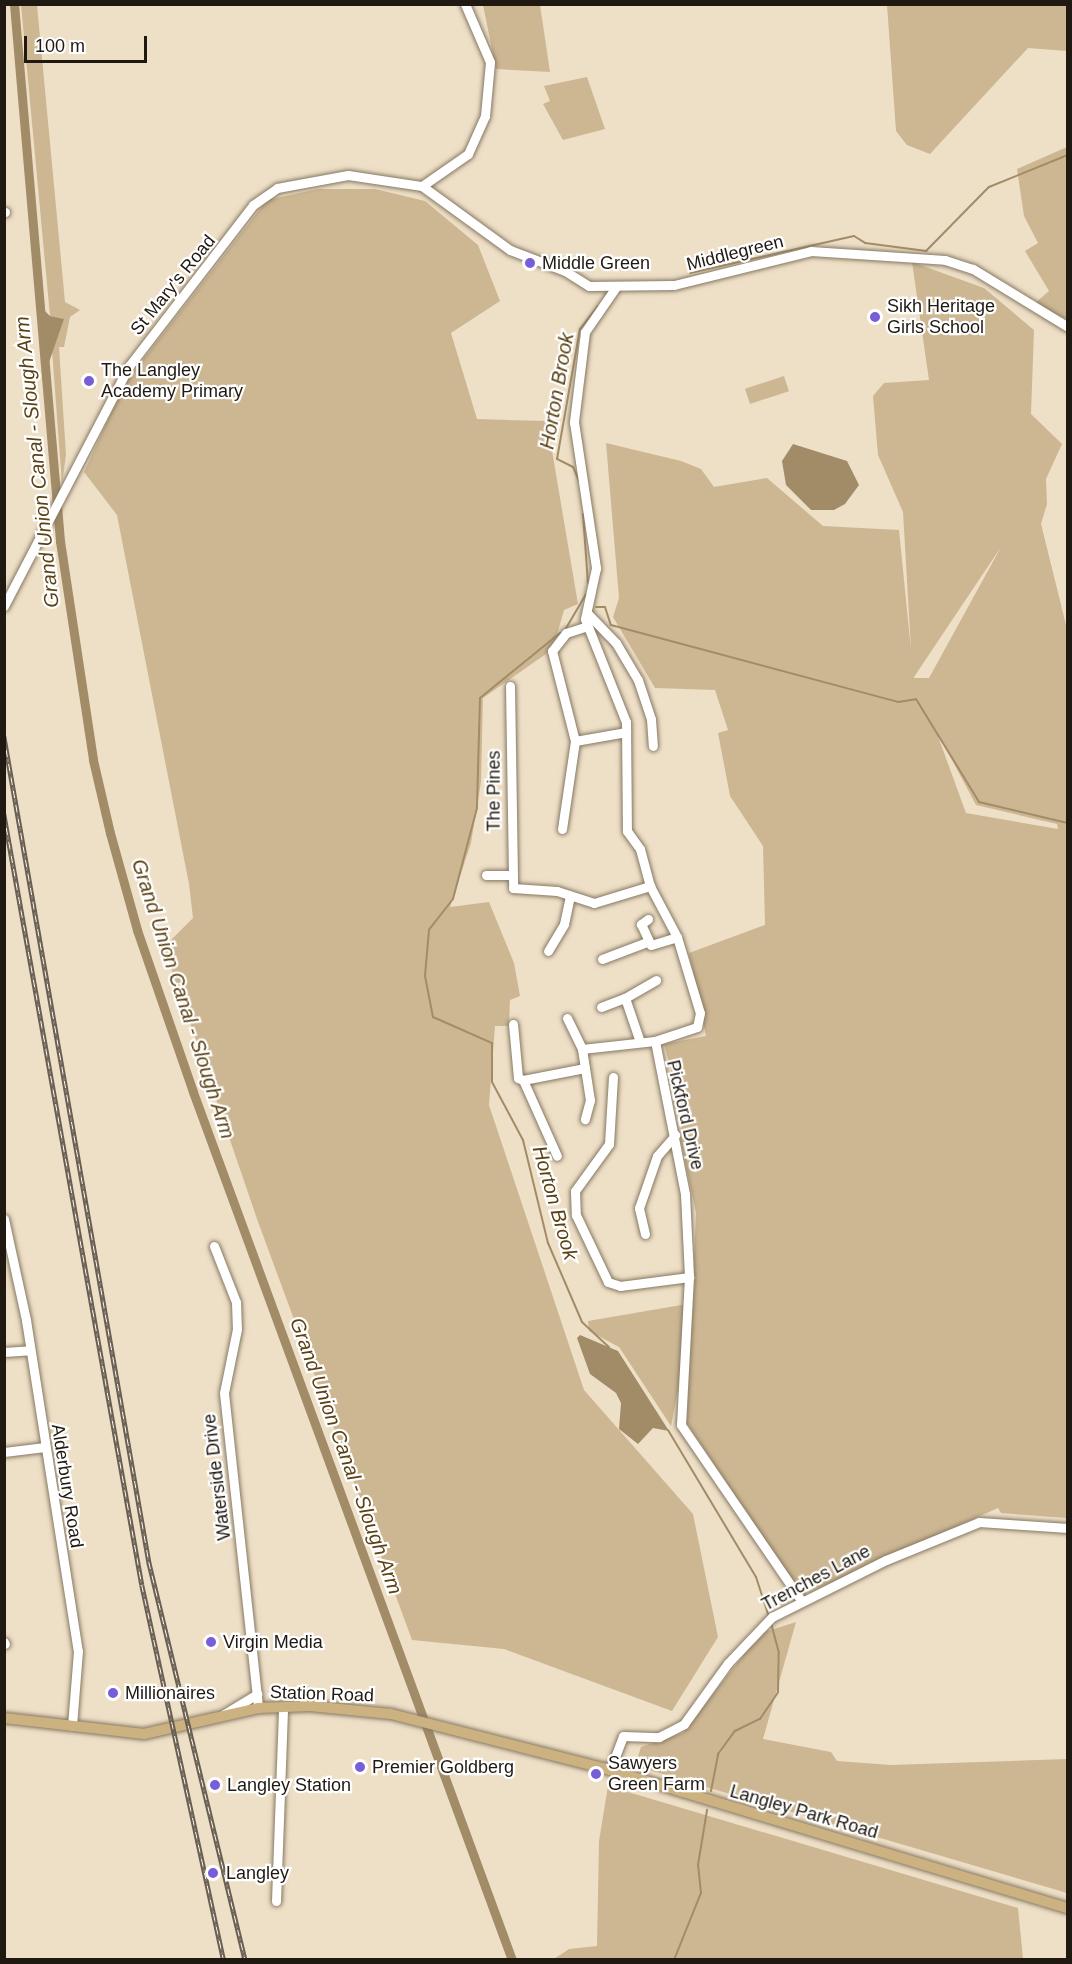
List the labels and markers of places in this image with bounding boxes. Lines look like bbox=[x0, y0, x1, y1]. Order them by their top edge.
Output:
place label: Middle Green bbox=[542, 252, 650, 274]
marker: Middle Green bbox=[523, 256, 537, 270]
place label: Sikh Heritage Girls School bbox=[887, 296, 995, 338]
marker: Sikh Heritage Girls School bbox=[868, 310, 882, 324]
place label: The Langley Academy Primary bbox=[101, 360, 243, 403]
marker: The Langley Academy Primary bbox=[82, 374, 96, 388]
place label: Virgin Media bbox=[223, 1631, 323, 1653]
marker: Virgin Media bbox=[204, 1635, 218, 1649]
place label: Millionaires bbox=[125, 1682, 215, 1704]
marker: Millionaires bbox=[106, 1686, 120, 1700]
place label: Sawyers Green Farm bbox=[608, 1753, 705, 1796]
place label: Premier Goldberg bbox=[372, 1756, 514, 1778]
marker: Premier Goldberg bbox=[353, 1760, 367, 1774]
marker: Sawyers Green Farm bbox=[589, 1767, 603, 1781]
place label: Langley Station bbox=[227, 1774, 351, 1796]
marker: Langley Station bbox=[208, 1778, 222, 1792]
place label: Langley bbox=[226, 1862, 289, 1884]
marker: Langley bbox=[204, 1864, 222, 1882]

